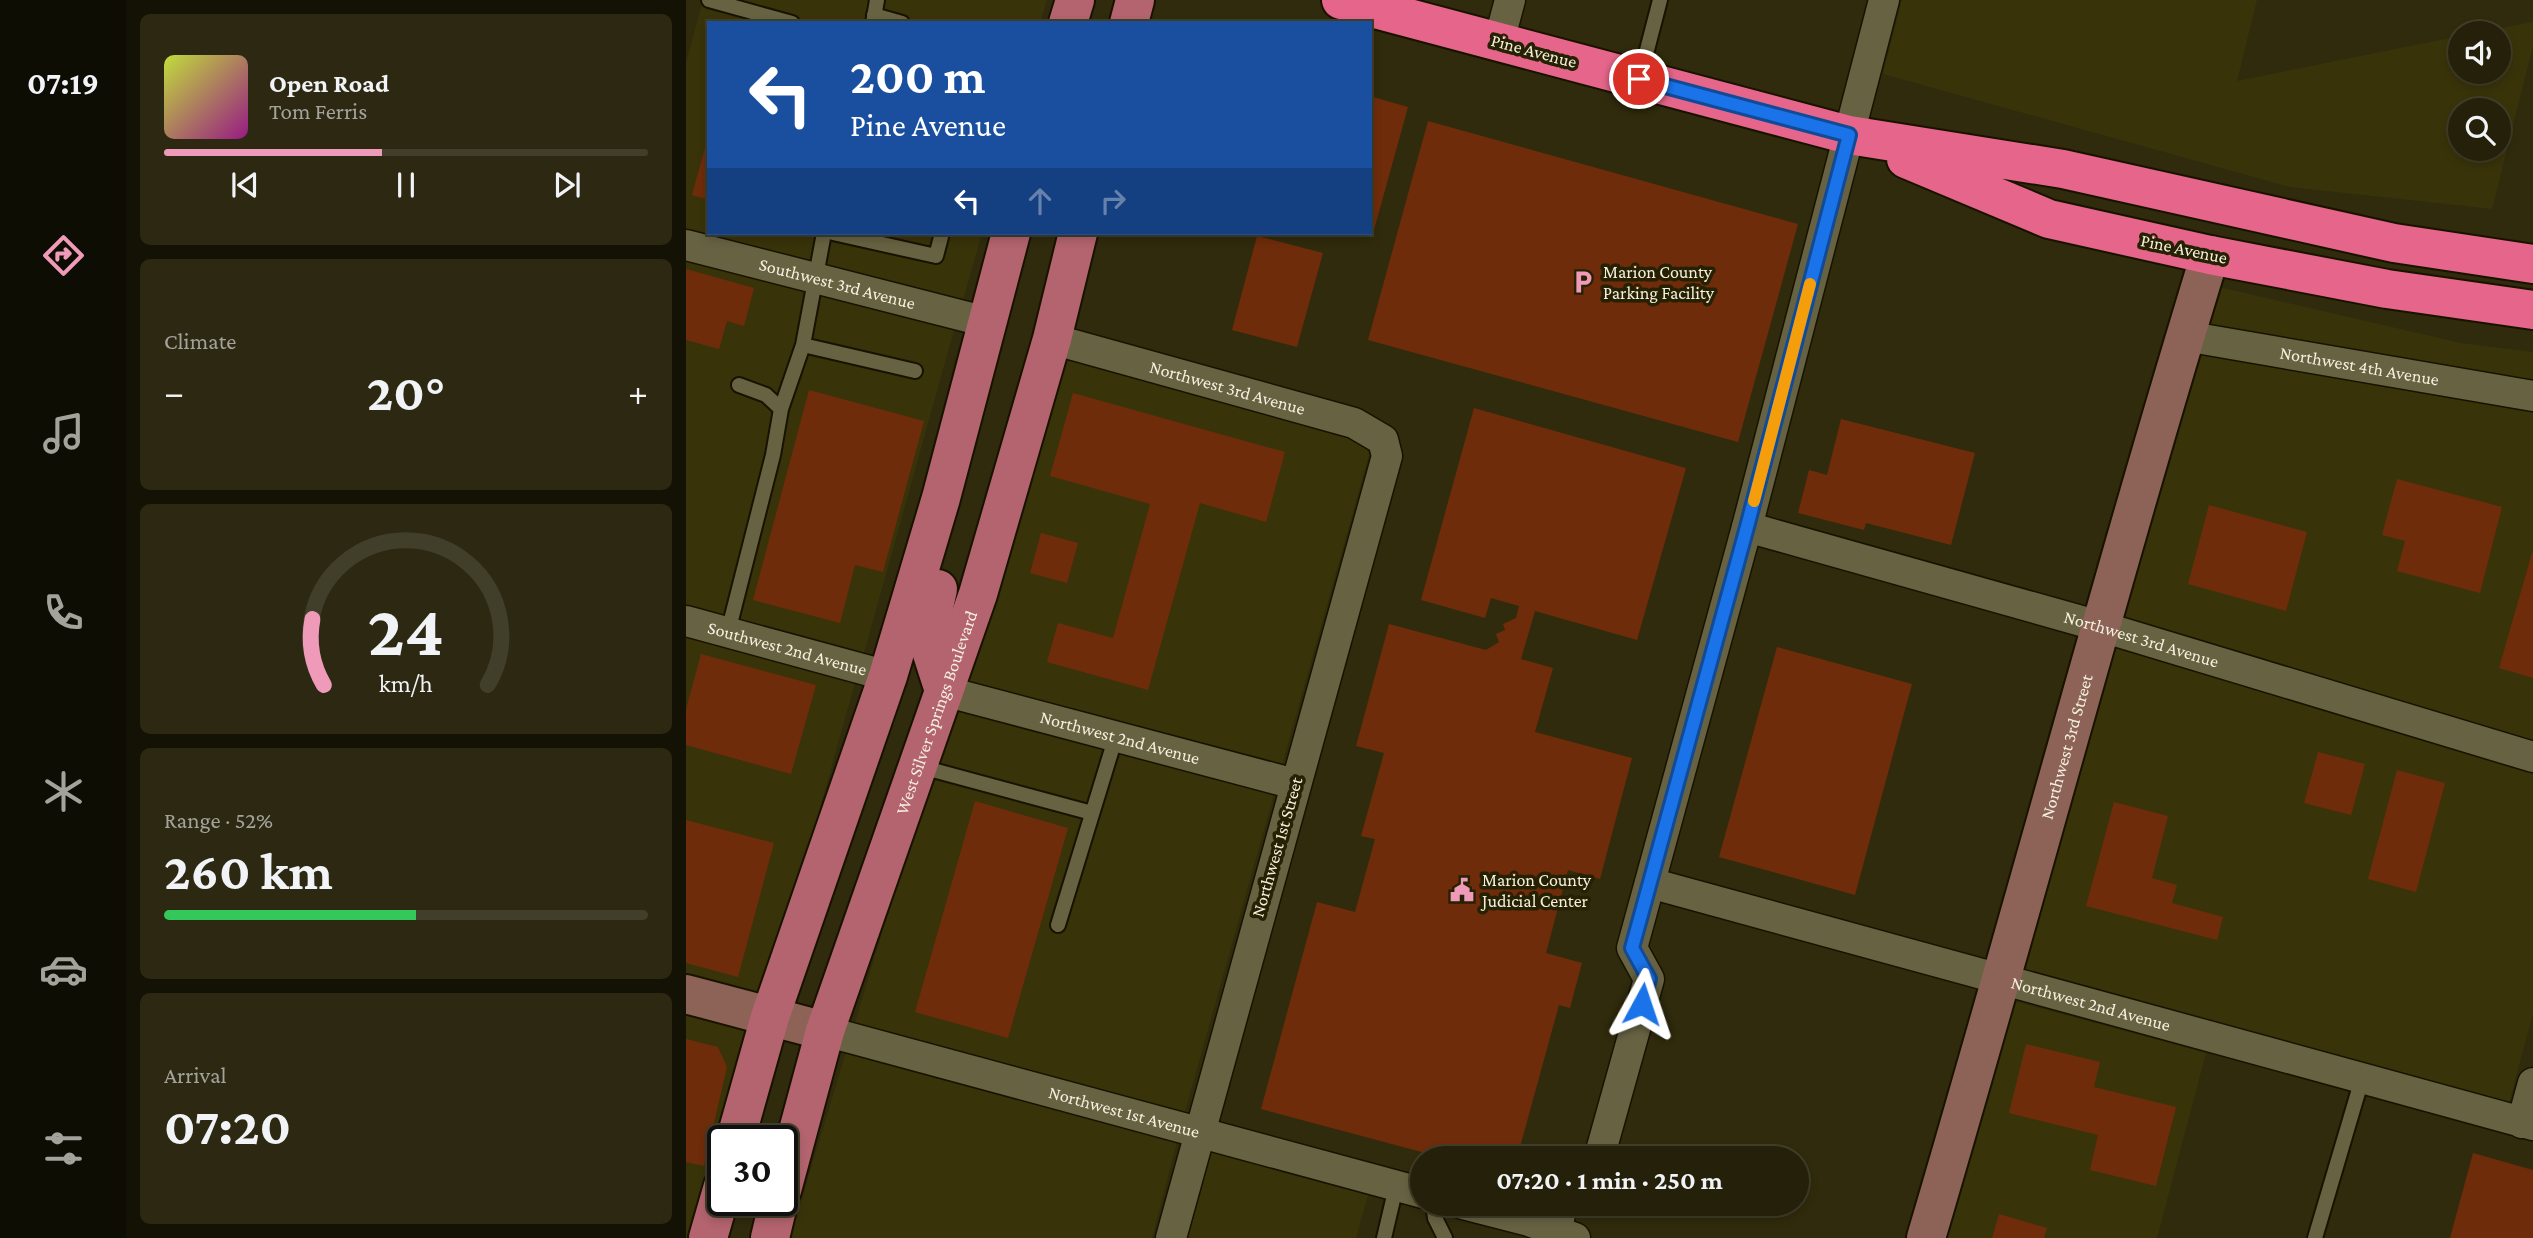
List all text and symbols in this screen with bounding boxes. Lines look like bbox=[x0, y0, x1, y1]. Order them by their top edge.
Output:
map controls bbox=[2448, 21, 2511, 161]
button: sound bbox=[2448, 21, 2511, 84]
street label: Pine Avenue bbox=[1489, 30, 1579, 72]
icon: left bbox=[735, 49, 826, 140]
text: 200 m bbox=[850, 49, 985, 104]
pin bbox=[1609, 49, 1669, 109]
icon: arrive bbox=[1620, 60, 1658, 98]
text: 07:19 bbox=[27, 65, 99, 101]
text: Open Road bbox=[269, 69, 389, 98]
text: Tom Ferris bbox=[269, 98, 367, 124]
button: search bbox=[2448, 98, 2511, 161]
text: Pine Avenue bbox=[850, 107, 1006, 143]
icon: previous bbox=[226, 166, 264, 204]
icon: pause bbox=[387, 166, 425, 204]
icon: next bbox=[548, 166, 586, 204]
icon: left bbox=[948, 182, 986, 220]
icon: ahead bbox=[1021, 182, 1059, 220]
icon: right bbox=[1094, 182, 1132, 220]
street label: Pine Avenue bbox=[2139, 230, 2229, 268]
icon: directions bbox=[39, 231, 88, 280]
street label: Southwest 3rd Avenue bbox=[757, 254, 917, 313]
place label: Marion County Parking Facility bbox=[1603, 262, 1715, 303]
parking icon: Marion County Parking Facility bbox=[1569, 268, 1597, 296]
text: Climate bbox=[164, 328, 236, 354]
street label: Northwest 4th Avenue bbox=[2278, 343, 2441, 390]
street label: Northwest 3rd Avenue bbox=[1147, 357, 1307, 419]
text: 20° bbox=[367, 363, 445, 421]
text: − bbox=[164, 371, 184, 413]
text: + bbox=[628, 371, 648, 413]
icon: music bbox=[39, 409, 88, 458]
icon: phone bbox=[39, 588, 88, 637]
text: 24 bbox=[368, 590, 444, 671]
street label: Northwest 3rd Avenue bbox=[2062, 607, 2221, 672]
street label: West Silver Springs Boulevard bbox=[892, 608, 982, 817]
street label: Southwest 2nd Avenue bbox=[706, 617, 869, 680]
text: km/h bbox=[379, 670, 433, 697]
street label: Northwest 3rd Street bbox=[2037, 671, 2097, 822]
street label: Northwest 2nd Avenue bbox=[1038, 707, 1202, 768]
icon: climate bbox=[39, 767, 88, 816]
street label: Northwest 1st Street bbox=[1247, 774, 1307, 919]
text: Range · 52% bbox=[164, 807, 273, 833]
text: 260 km bbox=[164, 842, 333, 900]
place label: Marion County Judicial Center bbox=[1480, 870, 1592, 911]
public building icon: Marion County Judicial Center bbox=[1448, 876, 1476, 904]
icon: car bbox=[39, 945, 88, 994]
position arrow bbox=[1605, 967, 1679, 1041]
street label: Northwest 2nd Avenue bbox=[2009, 972, 2173, 1035]
text: Arrival bbox=[164, 1062, 227, 1088]
street label: Northwest 1st Avenue bbox=[1047, 1082, 1202, 1142]
text: 07:20 bbox=[164, 1097, 291, 1155]
icon: filters bbox=[39, 1124, 88, 1173]
speed limit sign: 30 bbox=[707, 1125, 798, 1216]
text: 07:20 · 1 min · 250 m bbox=[1496, 1166, 1723, 1195]

